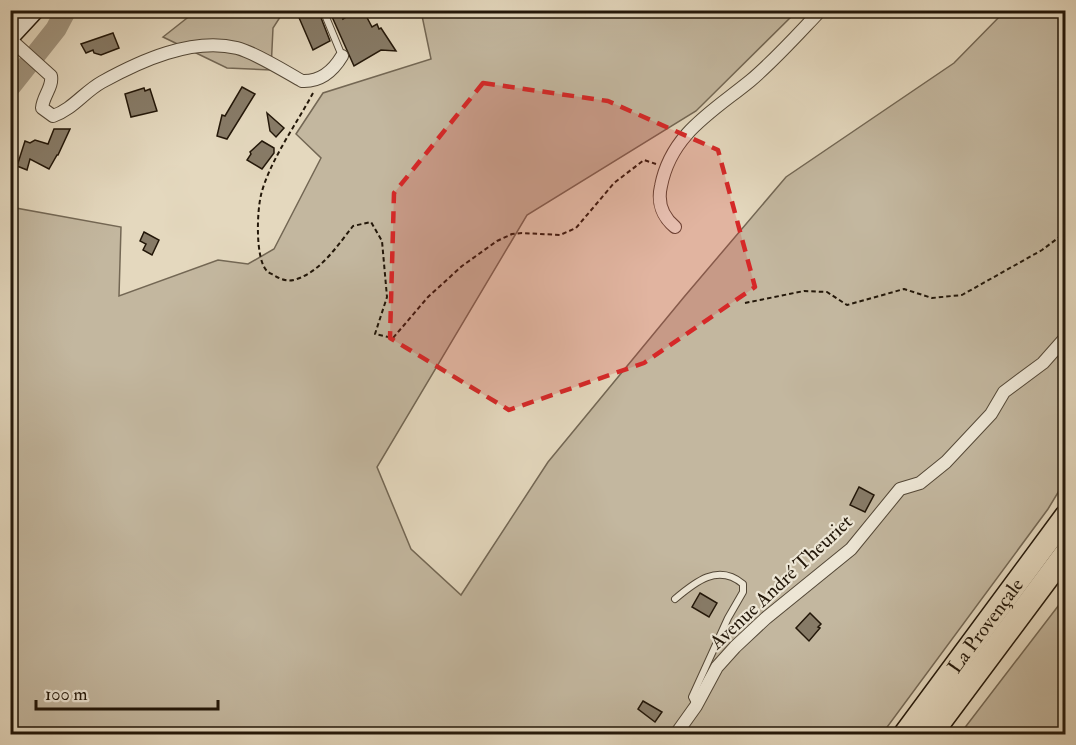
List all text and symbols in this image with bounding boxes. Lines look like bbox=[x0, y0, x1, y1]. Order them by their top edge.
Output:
street label: Avenue André Theuriet bbox=[704, 509, 858, 655]
street label: La Provençale bbox=[942, 573, 1029, 678]
scale bar bbox=[36, 673, 218, 711]
text: 100 m bbox=[45, 683, 88, 706]

